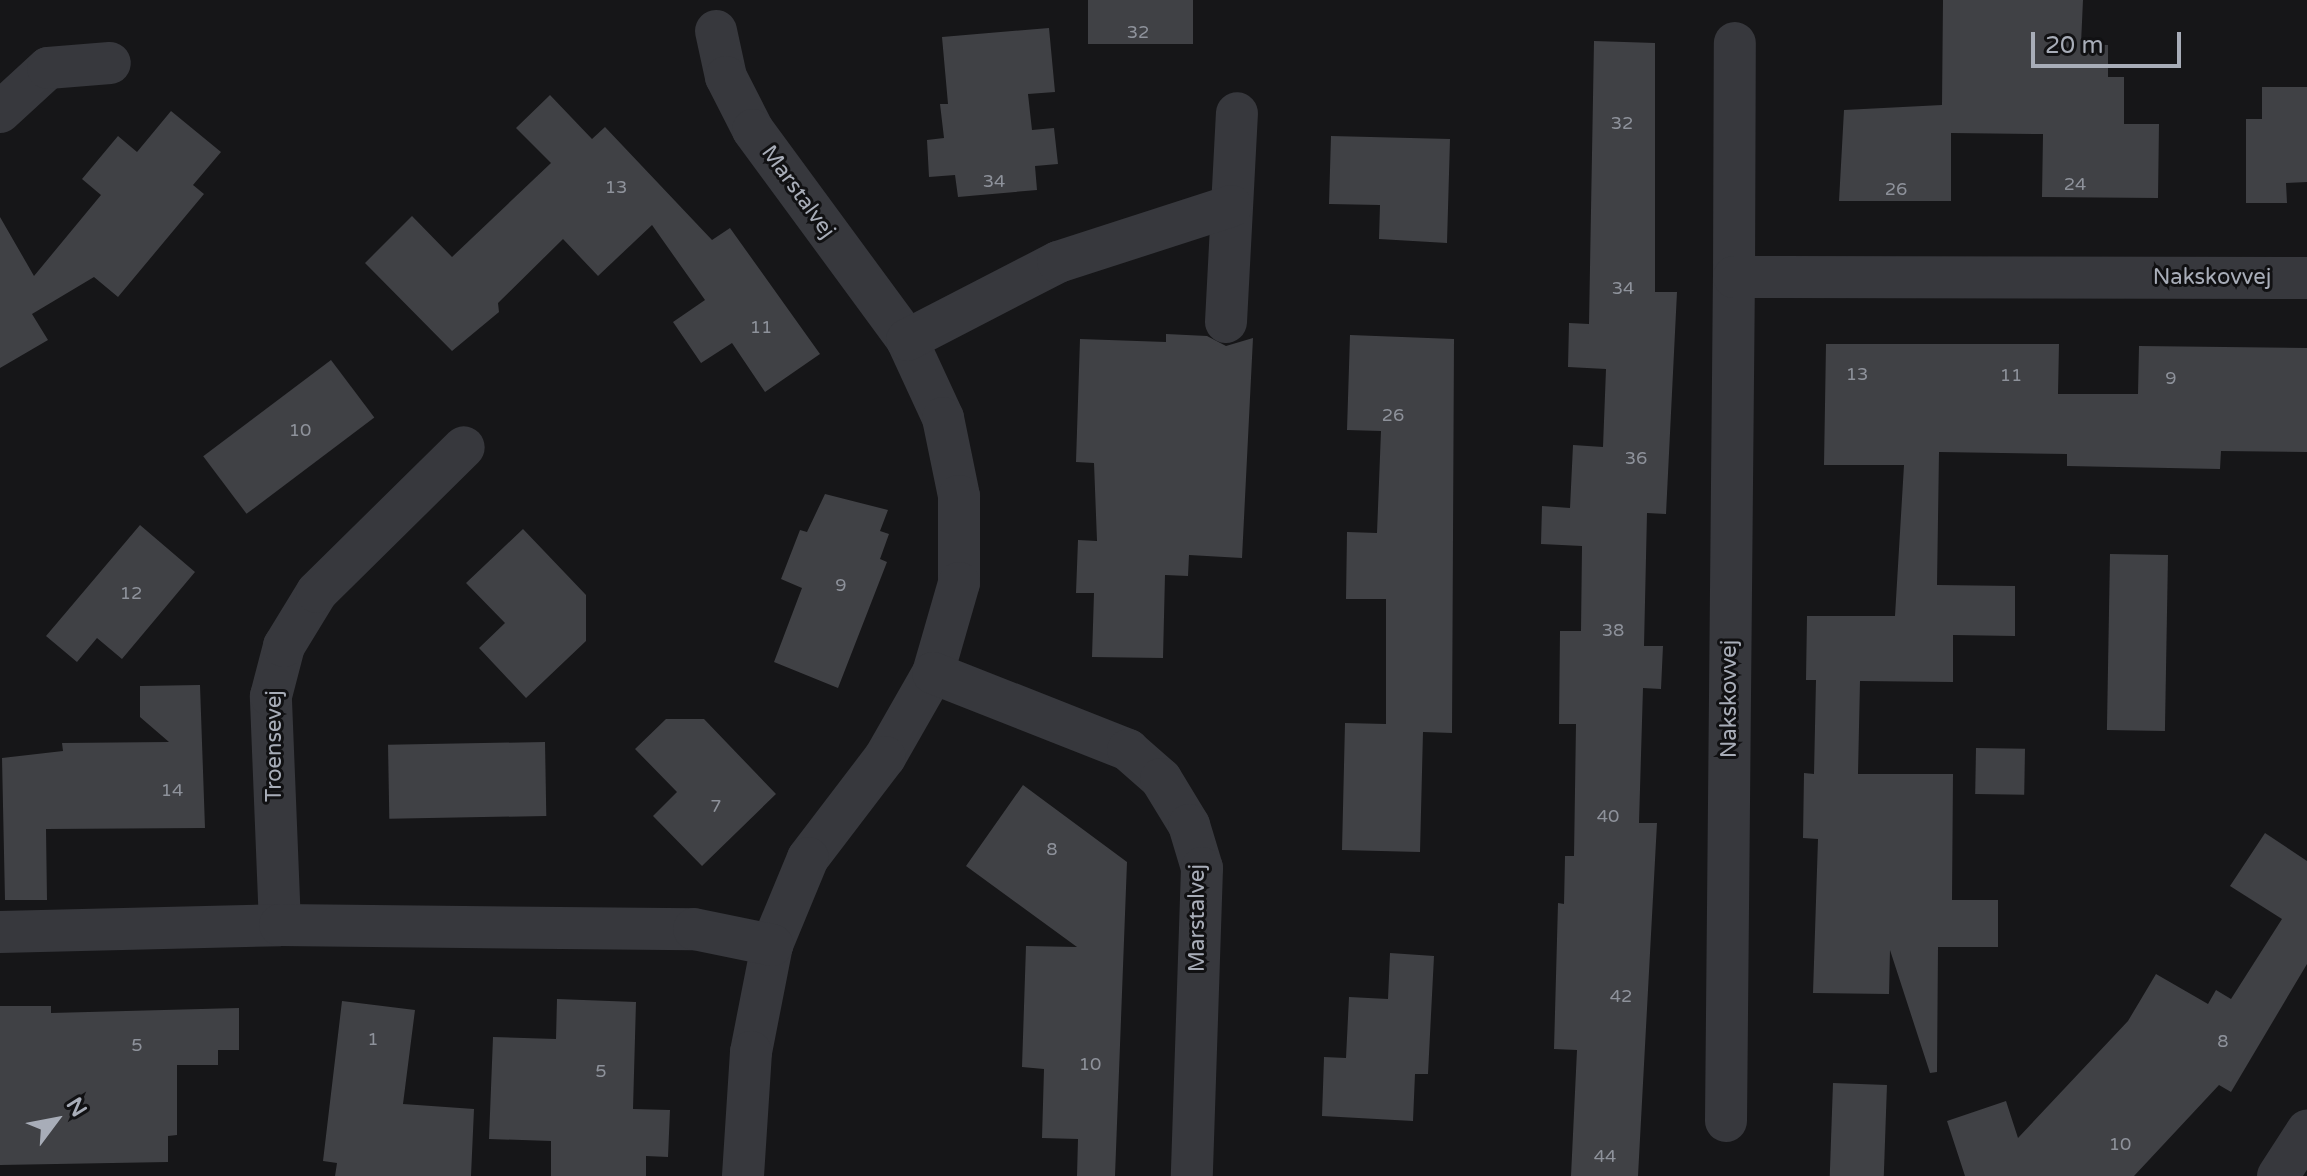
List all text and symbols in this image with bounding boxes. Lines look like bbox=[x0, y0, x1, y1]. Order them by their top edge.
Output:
scale bar bbox=[2035, 16, 2185, 66]
house number: 32 bbox=[1127, 21, 1149, 43]
text: 20 m bbox=[2045, 31, 2103, 60]
house number: 32 bbox=[1611, 112, 1633, 134]
street label: Marstalvej bbox=[755, 140, 841, 244]
house number: 34 bbox=[983, 170, 1005, 192]
house number: 24 bbox=[2064, 173, 2086, 195]
house number: 13 bbox=[605, 176, 627, 198]
house number: 26 bbox=[1885, 178, 1907, 200]
street label: Nakskovvej bbox=[2153, 265, 2271, 291]
house number: 34 bbox=[1612, 277, 1634, 299]
house number: 11 bbox=[750, 316, 772, 338]
house number: 13 bbox=[1846, 363, 1868, 385]
house number: 11 bbox=[2000, 364, 2022, 386]
house number: 9 bbox=[2165, 367, 2177, 389]
house number: 26 bbox=[1382, 404, 1404, 426]
house number: 10 bbox=[289, 419, 311, 441]
house number: 36 bbox=[1625, 447, 1647, 469]
house number: 9 bbox=[835, 574, 847, 596]
house number: 12 bbox=[120, 582, 142, 604]
house number: 38 bbox=[1602, 619, 1624, 641]
street label: Nakskovvej bbox=[1717, 640, 1743, 758]
street label: Troensevej bbox=[262, 690, 288, 802]
house number: 14 bbox=[161, 779, 183, 801]
house number: 7 bbox=[710, 795, 722, 817]
house number: 40 bbox=[1597, 805, 1619, 827]
house number: 8 bbox=[1046, 838, 1058, 860]
street label: Marstalvej bbox=[1185, 864, 1211, 972]
house number: 42 bbox=[1610, 985, 1632, 1007]
house number: 1 bbox=[367, 1028, 379, 1050]
house number: 8 bbox=[2217, 1030, 2229, 1052]
house number: 5 bbox=[131, 1034, 143, 1056]
house number: 10 bbox=[1079, 1053, 1101, 1075]
house number: 5 bbox=[595, 1060, 607, 1082]
north arrow bbox=[16, 1080, 96, 1160]
text: N bbox=[61, 1093, 92, 1122]
house number: 10 bbox=[2109, 1133, 2131, 1155]
house number: 44 bbox=[1594, 1145, 1616, 1167]

